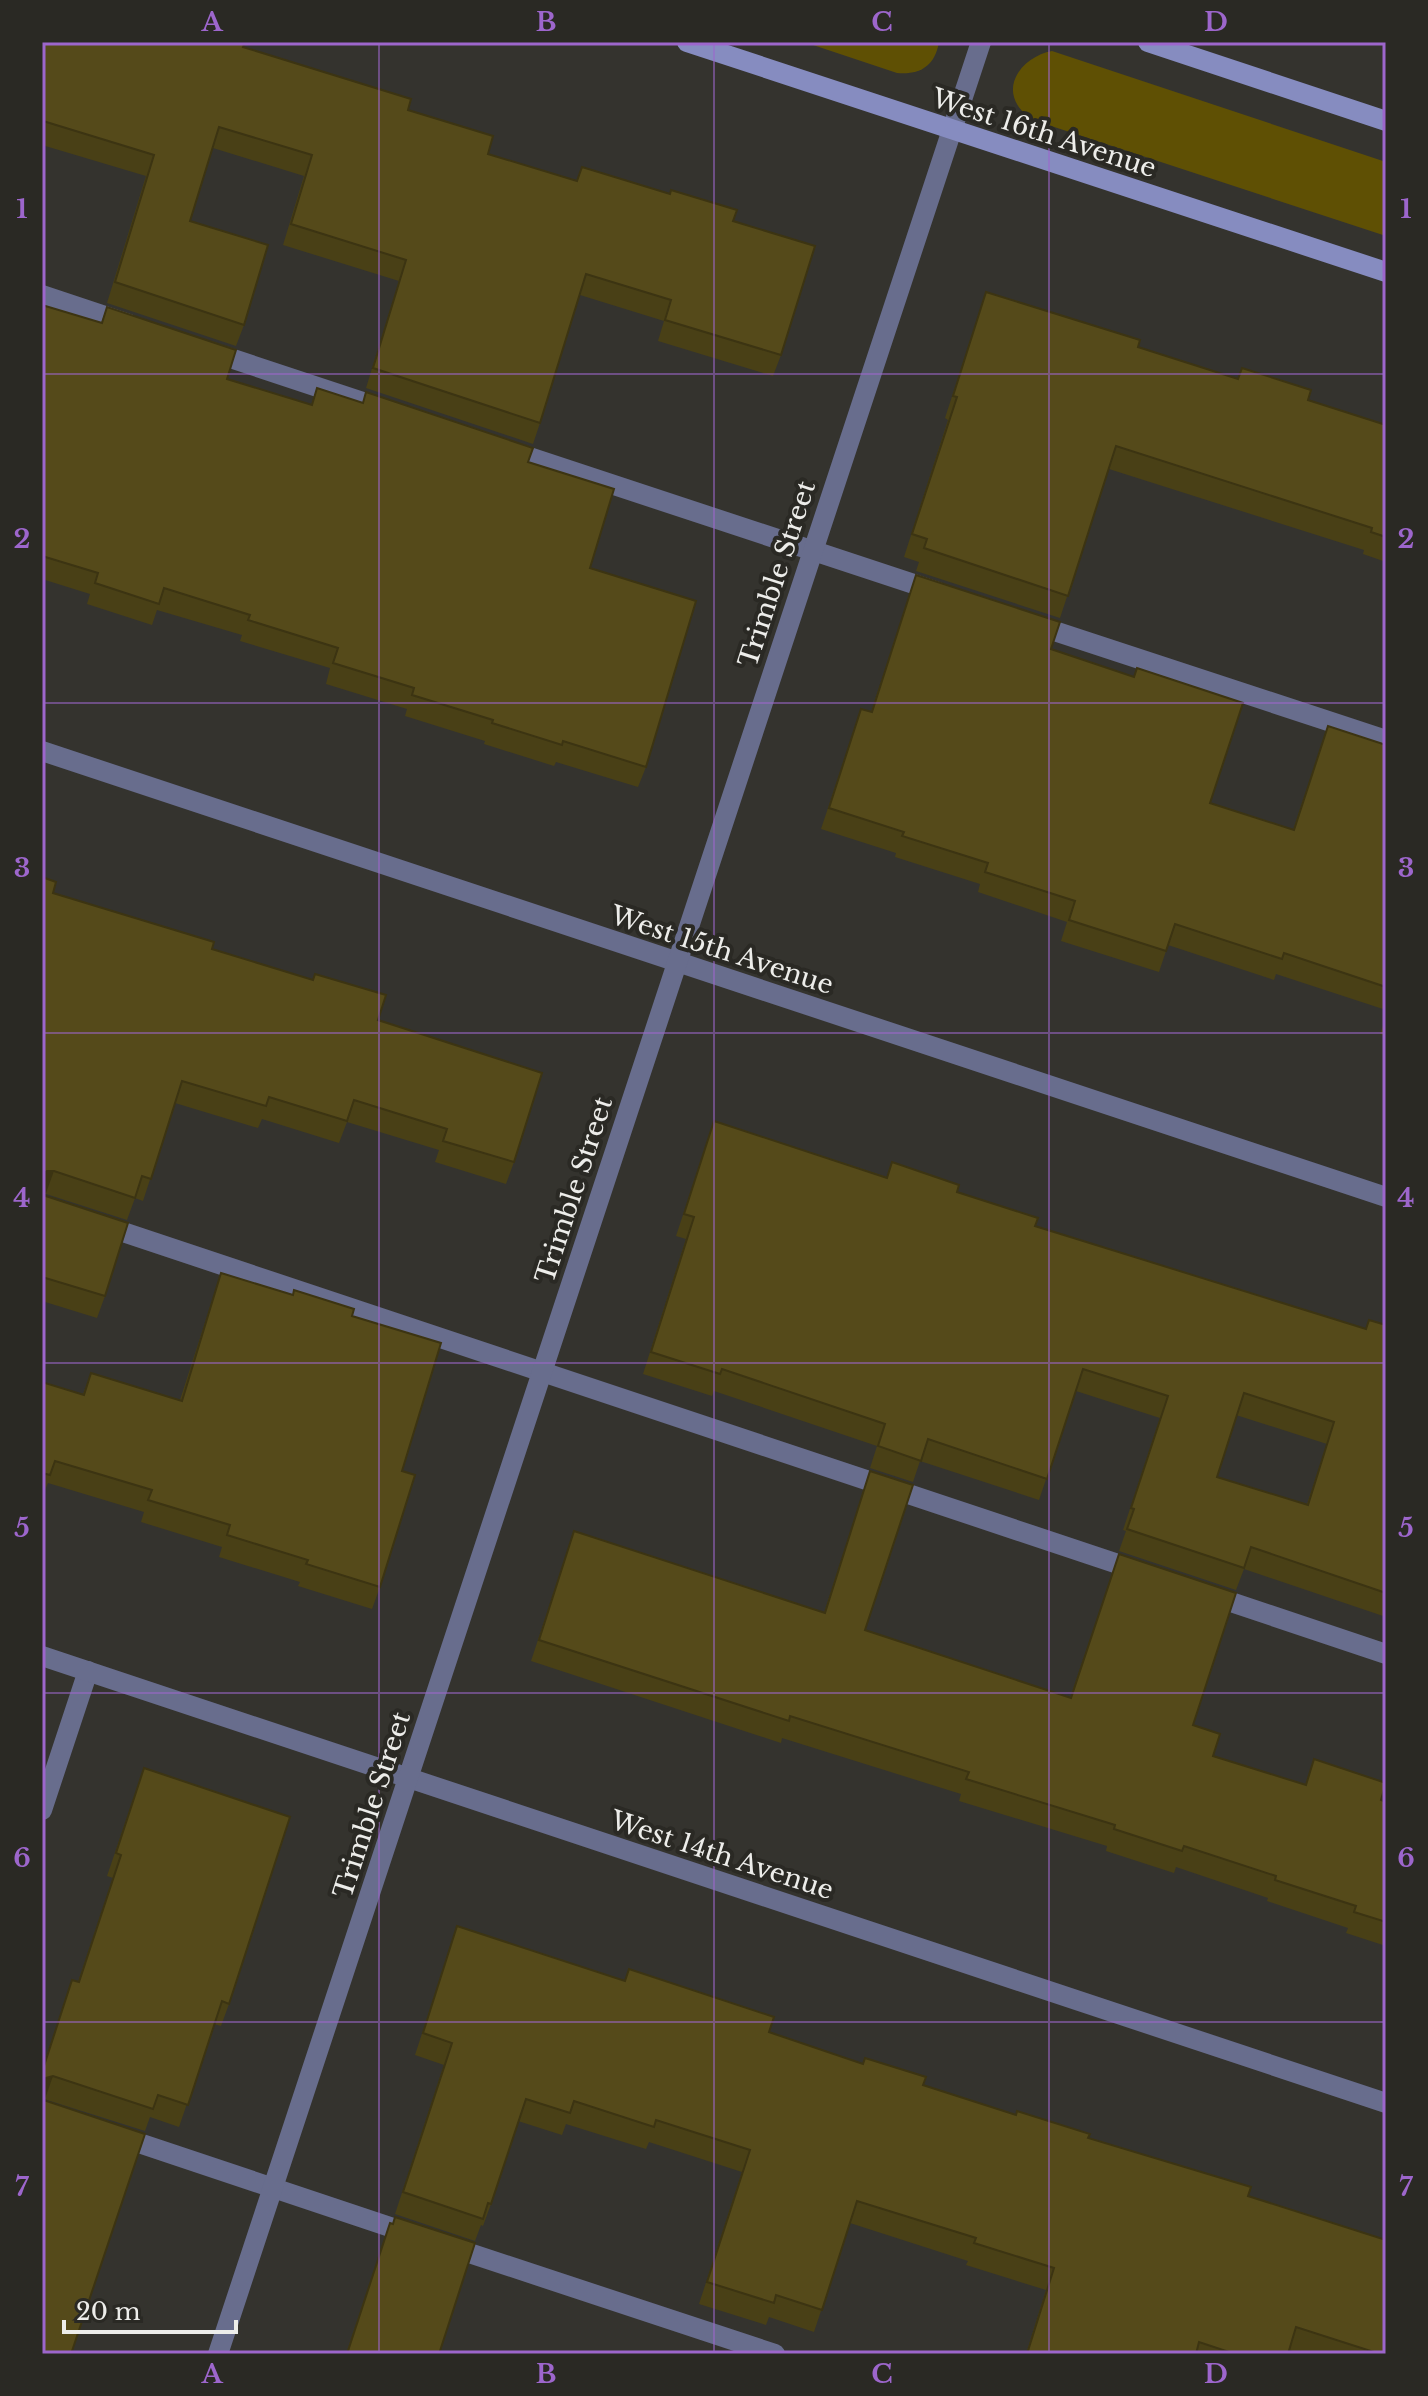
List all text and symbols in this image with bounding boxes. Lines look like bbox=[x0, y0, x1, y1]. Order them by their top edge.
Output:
text: A bbox=[200, 6, 223, 38]
text: B bbox=[536, 6, 556, 38]
text: C bbox=[871, 6, 893, 38]
text: D bbox=[1204, 6, 1228, 38]
street label: West 16th Avenue bbox=[927, 81, 1160, 184]
text: 1 bbox=[16, 193, 28, 225]
text: 1 bbox=[1400, 193, 1412, 225]
street label: Trimble Street bbox=[732, 477, 822, 671]
text: 2 bbox=[14, 523, 30, 555]
text: 2 bbox=[1398, 523, 1414, 555]
text: 3 bbox=[14, 852, 30, 884]
text: 3 bbox=[1398, 852, 1414, 884]
street label: West 15th Avenue bbox=[606, 899, 837, 1001]
street label: Trimble Street bbox=[529, 1093, 619, 1287]
text: 4 bbox=[13, 1182, 31, 1214]
text: 4 bbox=[1397, 1182, 1415, 1214]
text: 5 bbox=[14, 1512, 30, 1544]
text: 5 bbox=[1398, 1512, 1414, 1544]
street label: Trimble Street bbox=[327, 1708, 417, 1902]
street label: West 14th Avenue bbox=[606, 1804, 838, 1906]
text: 6 bbox=[13, 1842, 31, 1874]
text: 6 bbox=[1397, 1842, 1415, 1874]
text: 7 bbox=[15, 2171, 29, 2203]
text: 7 bbox=[1399, 2171, 1413, 2203]
scale bar bbox=[64, 2284, 236, 2334]
text: 20 m bbox=[76, 2297, 141, 2326]
text: A bbox=[200, 2358, 223, 2390]
text: B bbox=[536, 2358, 556, 2390]
text: C bbox=[871, 2358, 893, 2390]
text: D bbox=[1204, 2358, 1228, 2390]

